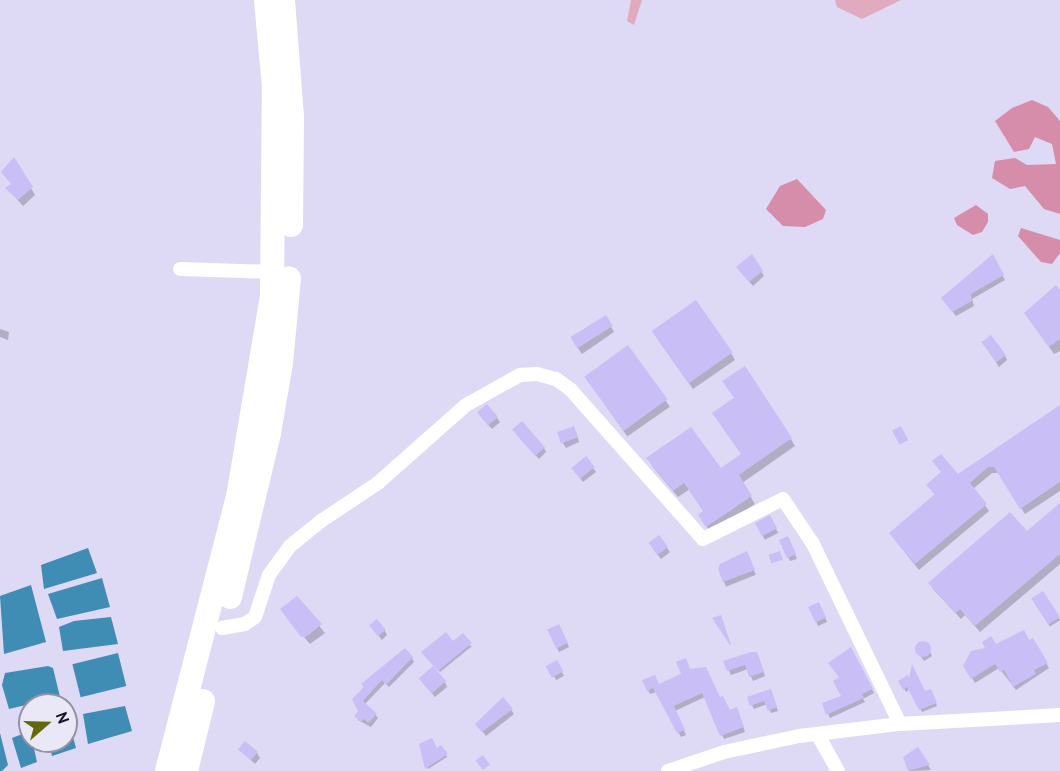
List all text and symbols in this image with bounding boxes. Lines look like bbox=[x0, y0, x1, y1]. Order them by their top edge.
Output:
north arrow bbox=[18, 693, 78, 753]
text: N bbox=[52, 709, 74, 726]

